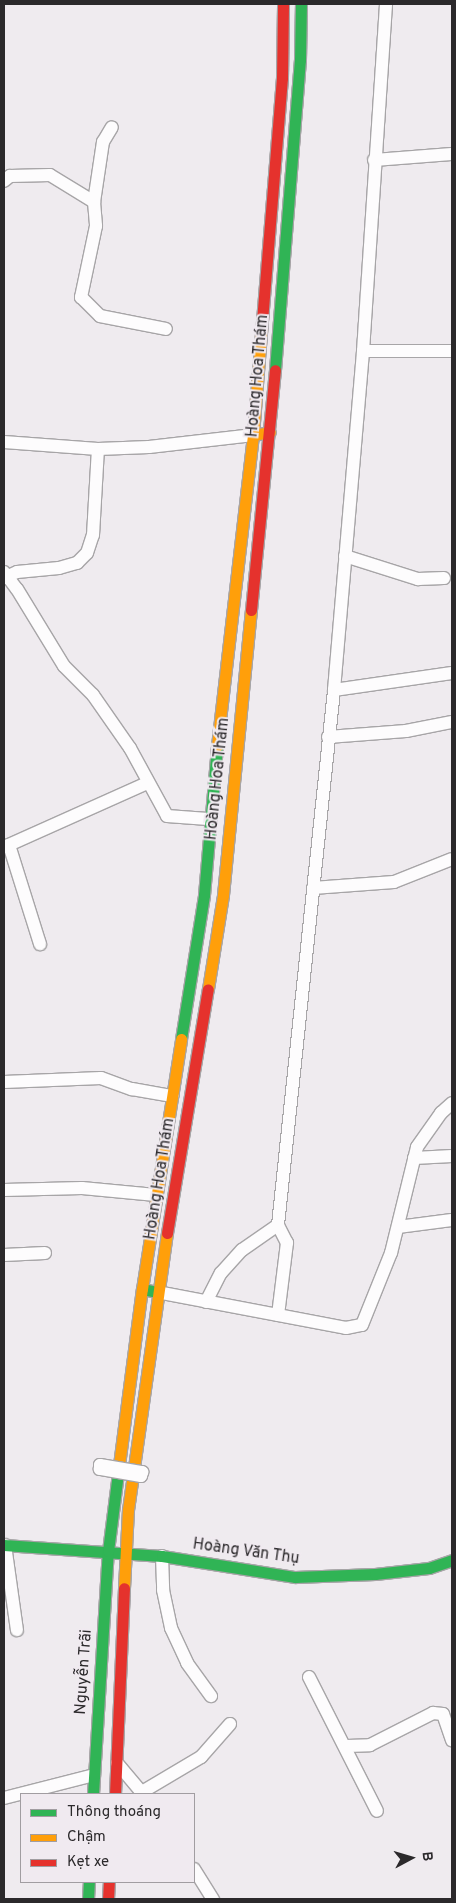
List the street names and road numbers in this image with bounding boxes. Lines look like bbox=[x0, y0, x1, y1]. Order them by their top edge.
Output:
street label: Hoàng Hoa Thám bbox=[243, 314, 273, 438]
street label: Hoàng Hoa Thám bbox=[202, 717, 234, 841]
street label: Hoàng Hoa Thám bbox=[141, 1116, 179, 1242]
street label: Hoàng Văn Thụ bbox=[191, 1535, 301, 1569]
street label: Nguyễn Trãi bbox=[71, 1628, 97, 1716]

